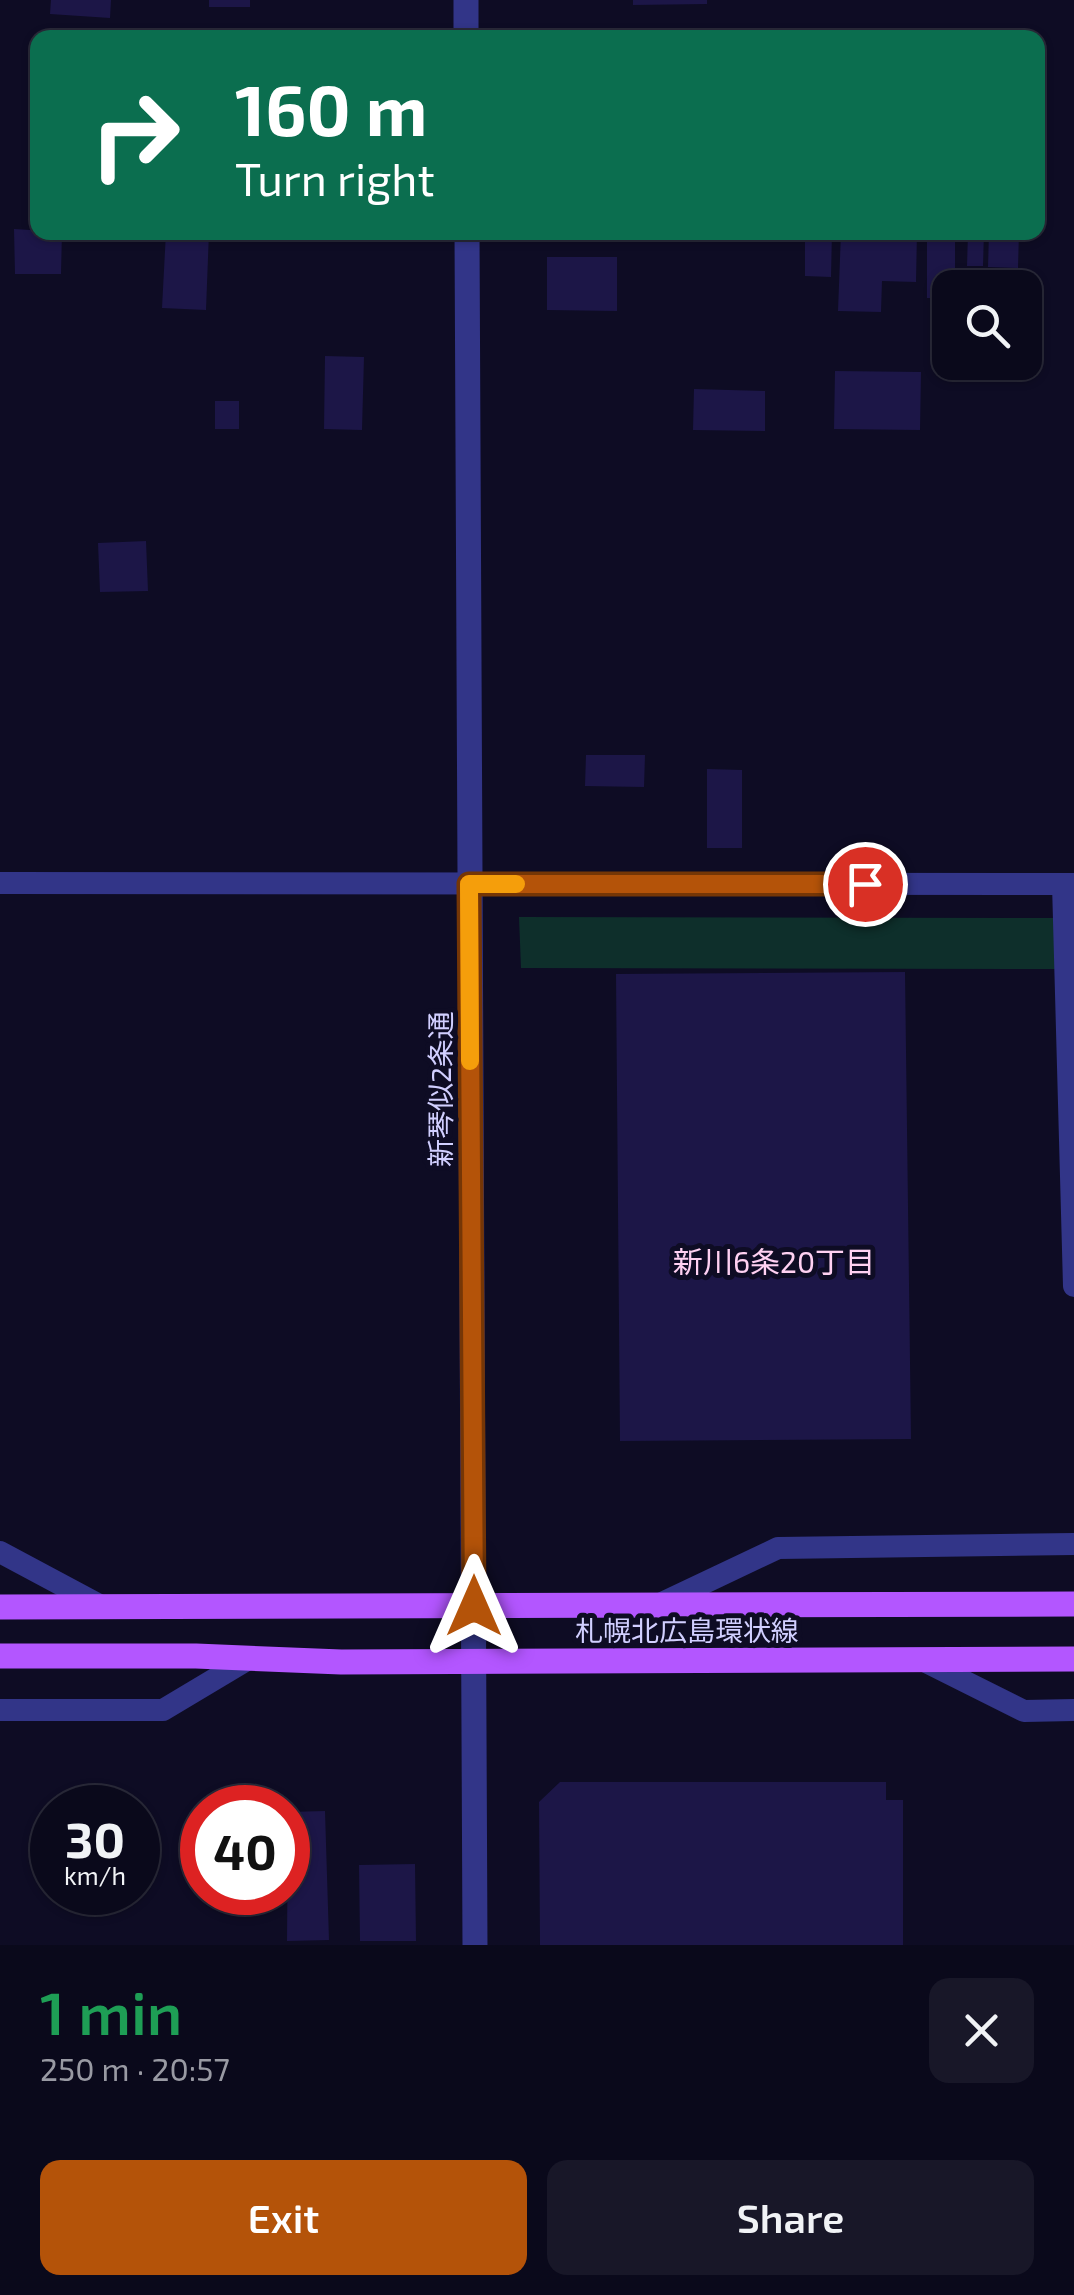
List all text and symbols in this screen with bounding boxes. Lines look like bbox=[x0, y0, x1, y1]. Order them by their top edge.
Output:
text: 160 m bbox=[235, 66, 428, 150]
icon: right bbox=[70, 70, 200, 200]
text: Turn right bbox=[235, 151, 435, 205]
map controls bbox=[932, 270, 1042, 380]
button: search bbox=[932, 270, 1042, 380]
pin bbox=[823, 842, 908, 927]
icon: arrive bbox=[838, 857, 893, 912]
street label: 新琴似2条通 bbox=[423, 1011, 457, 1167]
district label: 新川6条20丁目 bbox=[673, 1243, 875, 1279]
position arrow bbox=[422, 1554, 526, 1658]
street label: 札幌北広島環状線 bbox=[575, 1613, 799, 1647]
speed limit sign: 40 bbox=[180, 1785, 310, 1915]
text: 30 bbox=[65, 1808, 125, 1868]
text: km/h bbox=[64, 1860, 126, 1890]
text: 1 min bbox=[40, 1975, 182, 2047]
button: close bbox=[929, 1978, 1034, 2083]
text: 250 m · 20:57 bbox=[40, 2049, 230, 2087]
button: Exit bbox=[40, 2160, 527, 2275]
button: Share bbox=[547, 2160, 1034, 2275]

